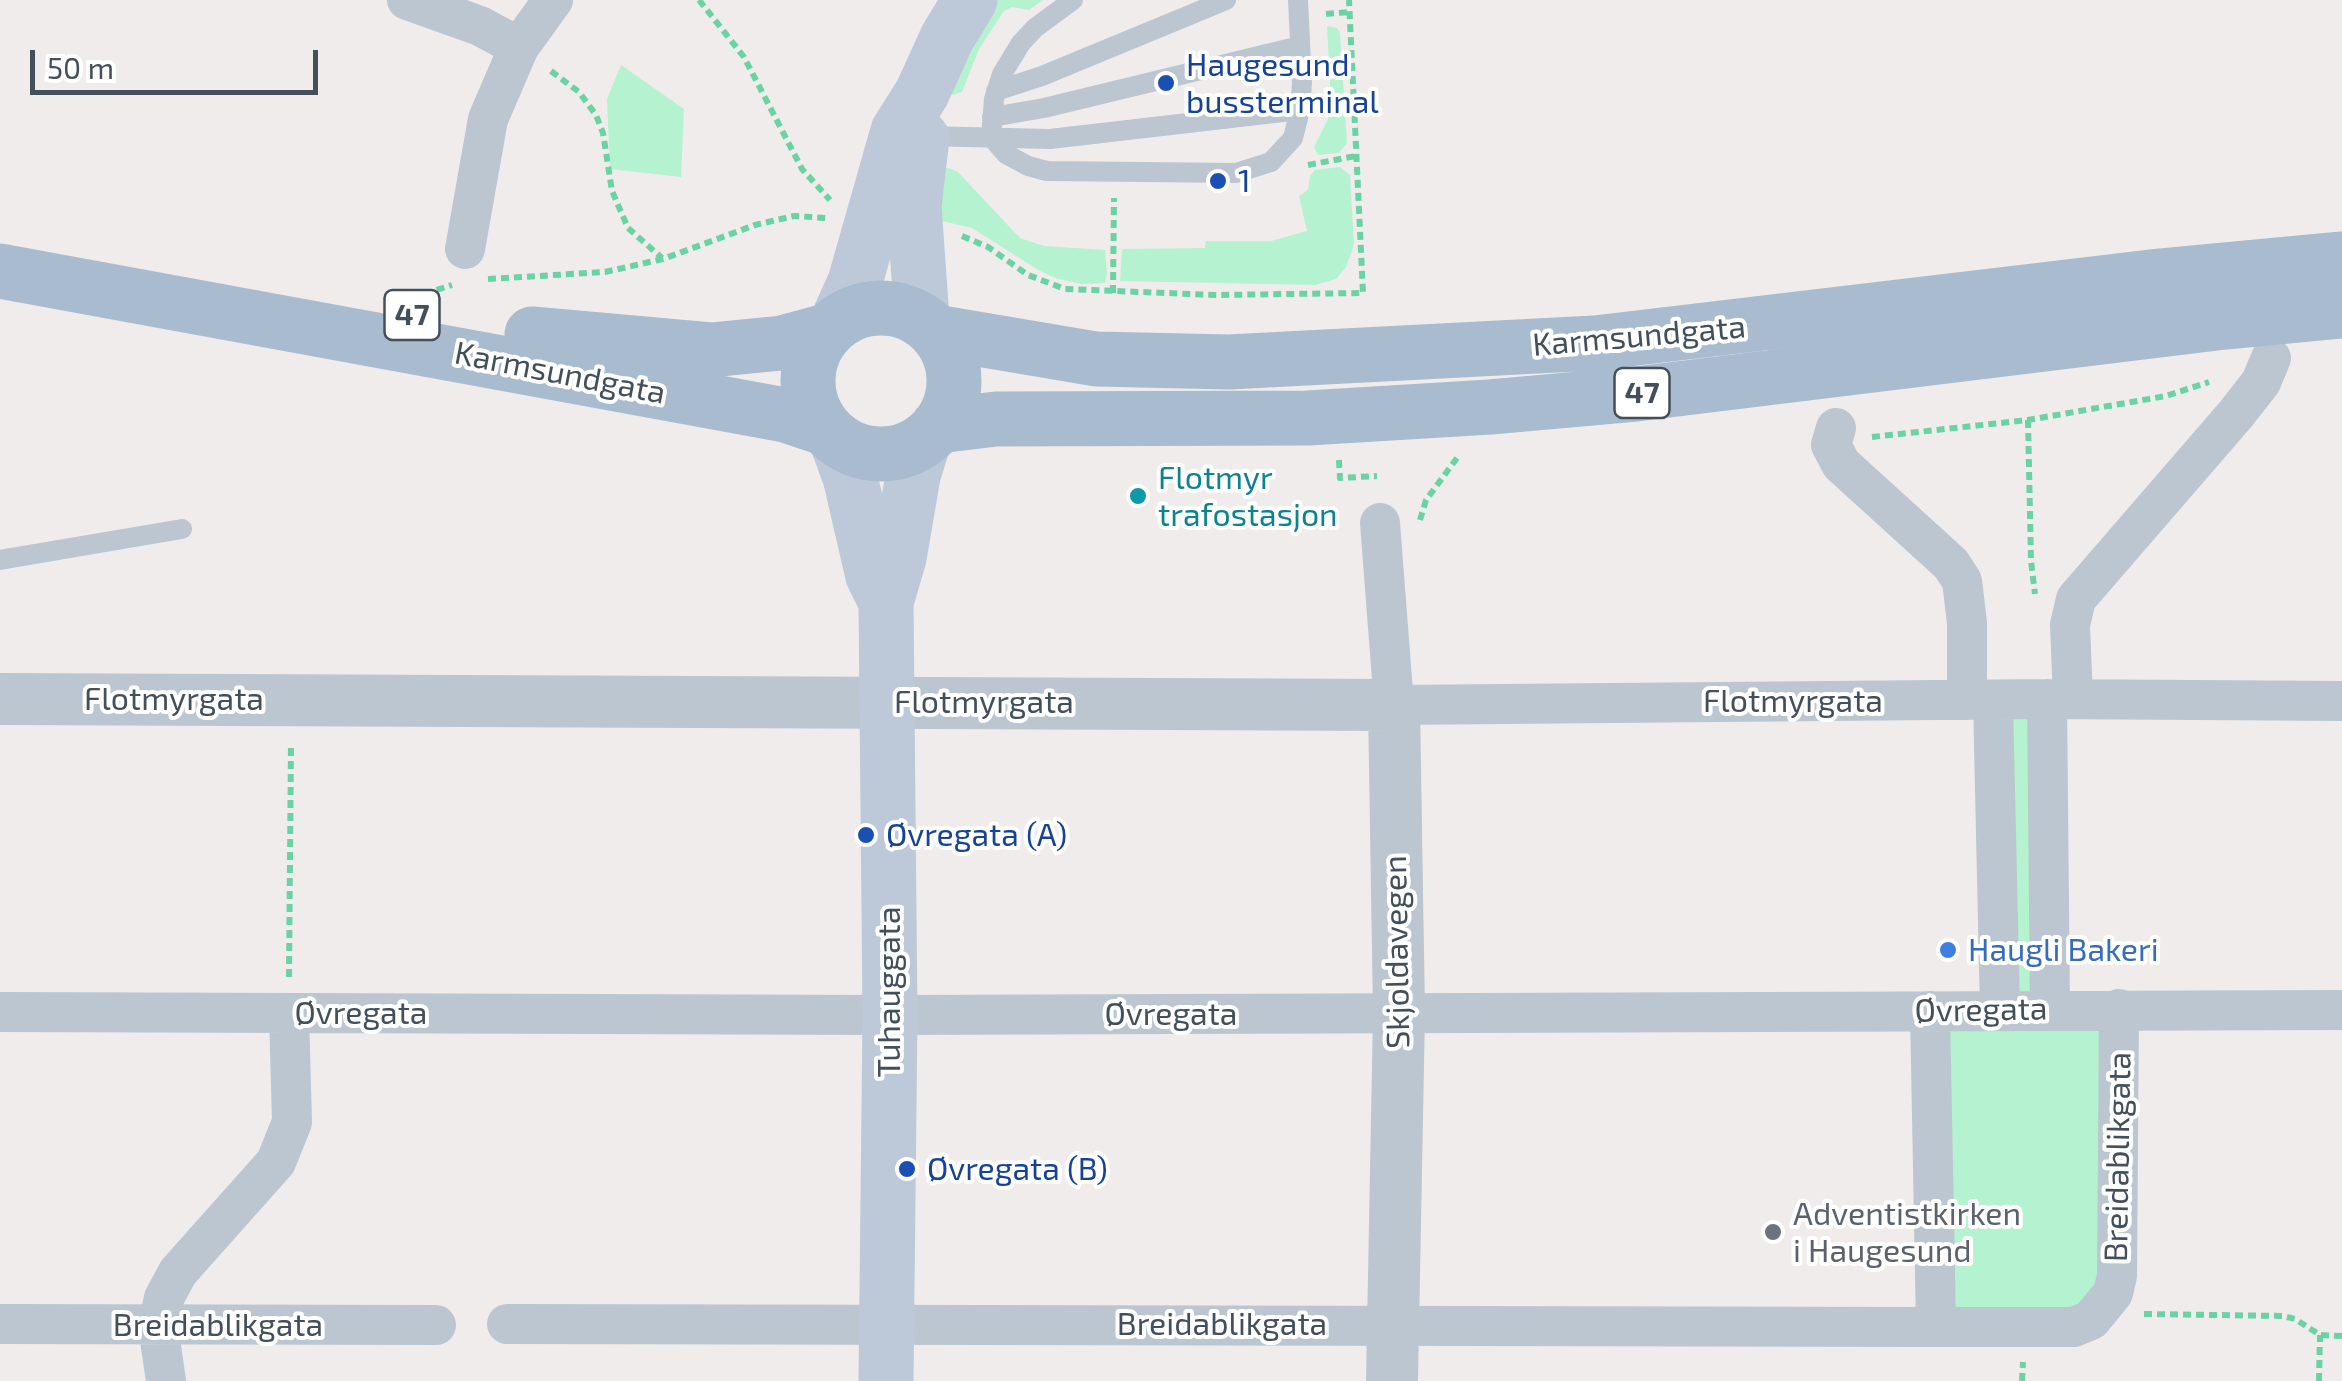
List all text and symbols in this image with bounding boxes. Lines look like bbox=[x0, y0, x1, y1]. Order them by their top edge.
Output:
scale bar bbox=[35, 30, 322, 92]
place label: Haugesund bussterminal bbox=[1186, 46, 1379, 121]
text: 50 m bbox=[47, 49, 114, 85]
marker: Haugesund bussterminal bbox=[1155, 72, 1177, 94]
place label: 1 bbox=[1238, 162, 1251, 200]
marker: 1 bbox=[1207, 170, 1229, 192]
road number: 47 bbox=[384, 290, 440, 340]
street label: Karmsundgata bbox=[1531, 308, 1747, 364]
street label: Karmsundgata bbox=[451, 334, 669, 412]
road number: 47 bbox=[1614, 368, 1670, 418]
place label: Flotmyr trafostasjon bbox=[1158, 459, 1338, 534]
marker: Flotmyr trafostasjon bbox=[1127, 485, 1149, 507]
street label: Flotmyrgata bbox=[84, 680, 264, 718]
street label: Flotmyrgata bbox=[1703, 682, 1883, 720]
street label: Flotmyrgata bbox=[894, 683, 1074, 721]
place label: Øvregata (A) bbox=[886, 816, 1067, 854]
marker: Øvregata (A) bbox=[855, 824, 877, 846]
street label: Skjoldavegen bbox=[1376, 855, 1418, 1049]
street label: Tuhauggata bbox=[870, 906, 908, 1078]
place label: Haugli Bakeri bbox=[1968, 931, 2159, 969]
marker: Haugli Bakeri bbox=[1937, 939, 1959, 961]
street label: Øvregata bbox=[1914, 990, 2048, 1030]
street label: Øvregata bbox=[295, 994, 427, 1032]
street label: Øvregata bbox=[1105, 995, 1237, 1033]
street label: Breidablikgata bbox=[2097, 1052, 2139, 1262]
place label: Øvregata (B) bbox=[927, 1150, 1108, 1188]
marker: Øvregata (B) bbox=[896, 1158, 918, 1180]
place label: Adventistkirken i Haugesund bbox=[1793, 1195, 2021, 1270]
marker: Adventistkirken i Haugesund bbox=[1762, 1221, 1784, 1243]
street label: Breidablikgata bbox=[1117, 1305, 1327, 1343]
street label: Breidablikgata bbox=[113, 1306, 323, 1344]

